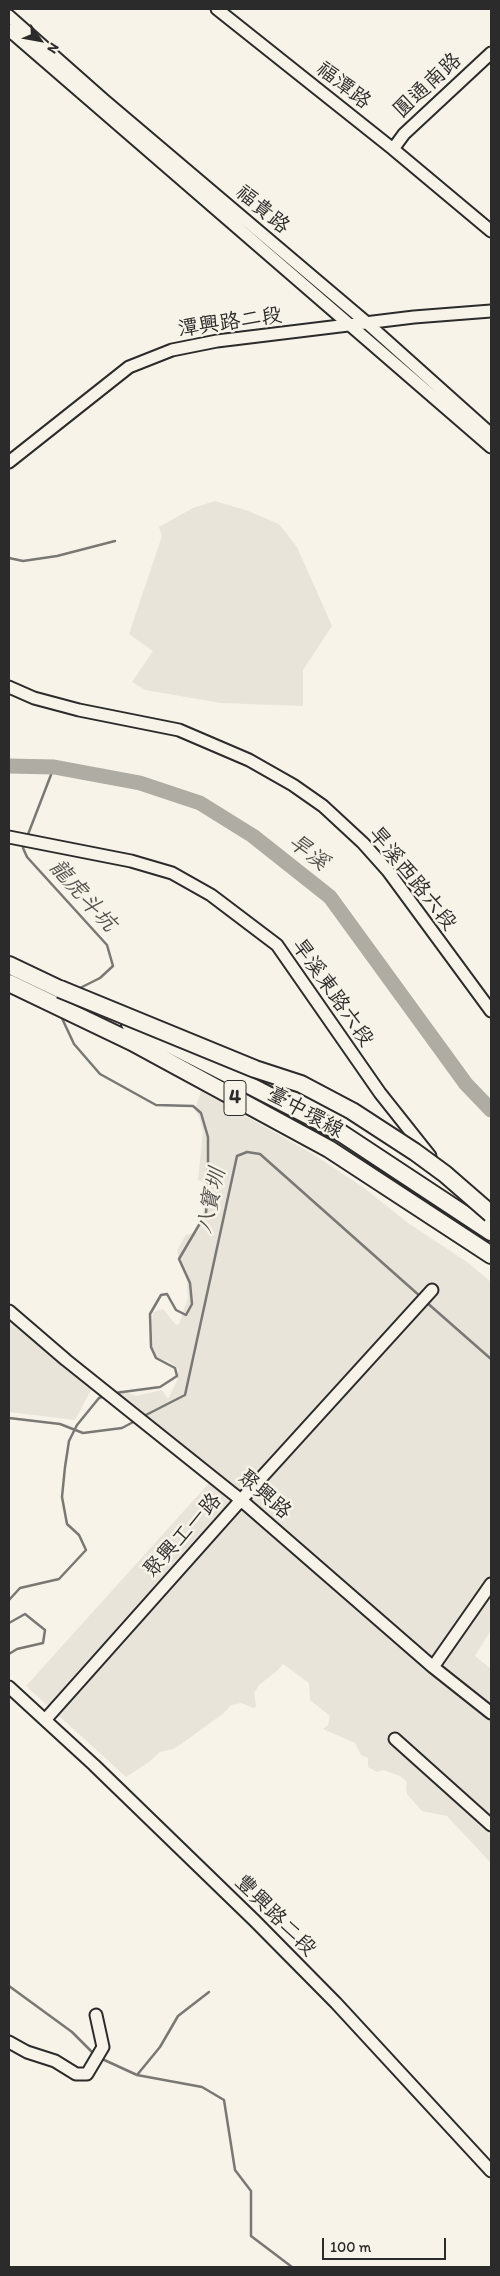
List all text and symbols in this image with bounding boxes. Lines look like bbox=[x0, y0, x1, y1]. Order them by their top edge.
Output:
north arrow bbox=[15, 15, 65, 65]
text: N bbox=[43, 40, 63, 57]
street label: 圓通南路 bbox=[389, 48, 467, 124]
street label: 福潭路 bbox=[310, 57, 376, 115]
street label: 福貴路 bbox=[230, 180, 294, 240]
street label: 潭興路二段 bbox=[176, 303, 284, 343]
street label: 旱溪西路六段 bbox=[363, 822, 461, 936]
water label: 旱溪 bbox=[283, 829, 333, 877]
water label: 龍虎斗坑 bbox=[43, 854, 121, 938]
street label: 旱溪東路六段 bbox=[286, 934, 378, 1052]
road number: 4 bbox=[224, 1080, 246, 1116]
street label: 臺中環線 bbox=[262, 1082, 348, 1144]
water label: 八寶圳 bbox=[192, 1166, 232, 1236]
street label: 聚興路 bbox=[232, 1465, 296, 1525]
street label: 聚興工一路 bbox=[139, 1489, 227, 1583]
street label: 豐興路二段 bbox=[229, 1870, 321, 1962]
scale bar bbox=[325, 2228, 449, 2260]
text: 100 m bbox=[330, 2238, 371, 2256]

